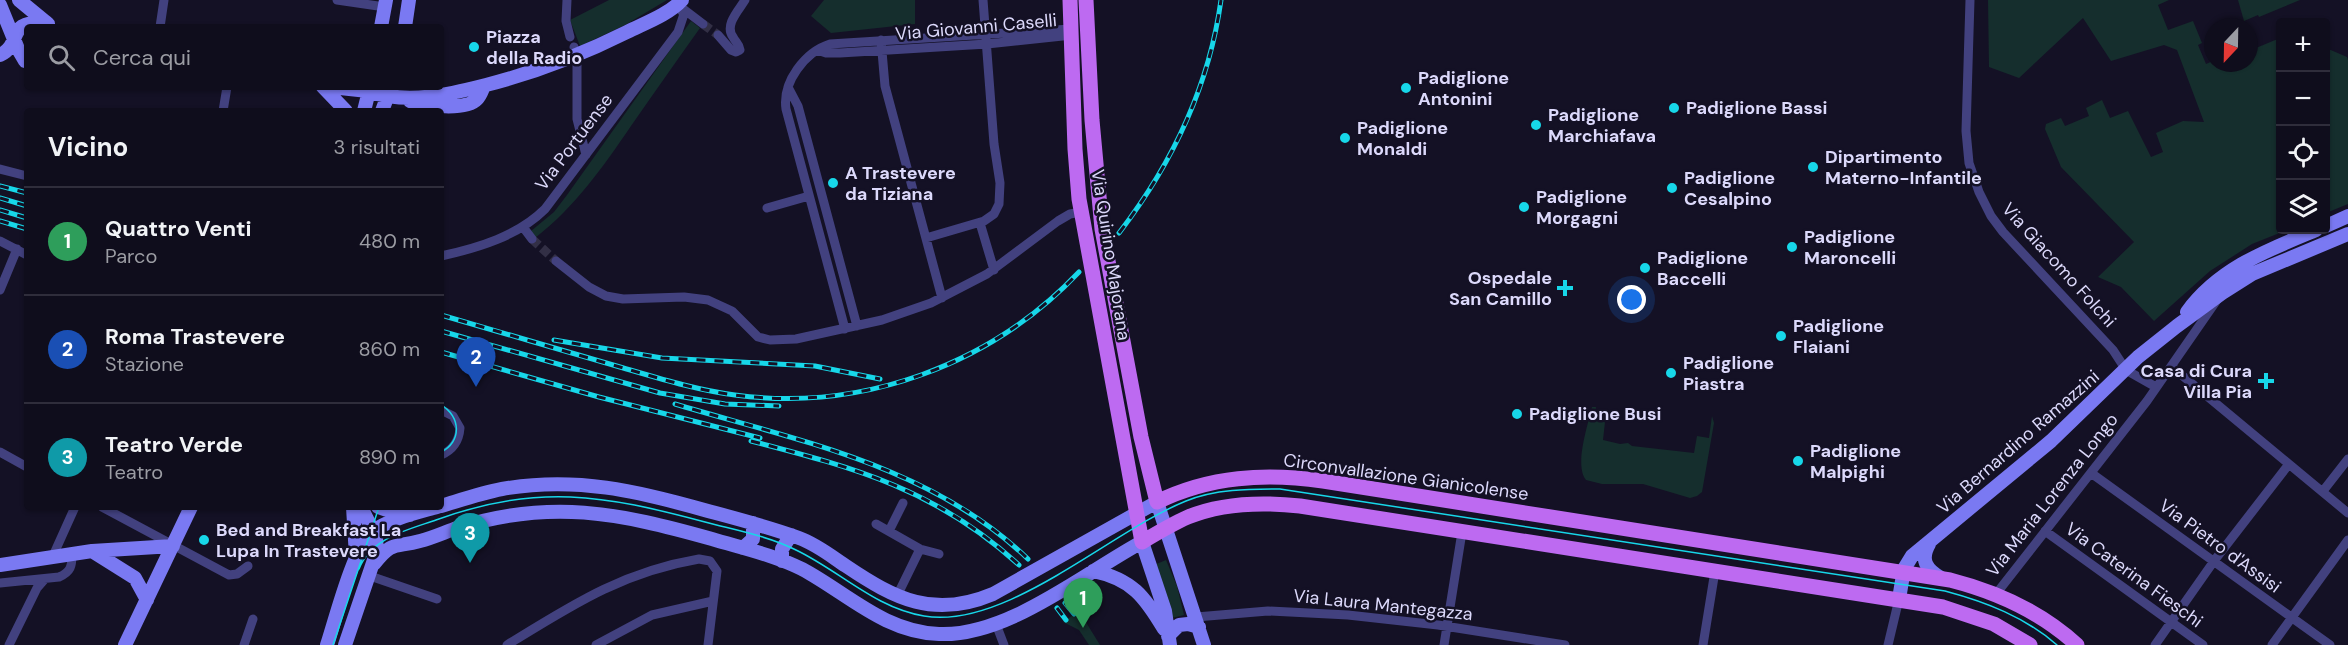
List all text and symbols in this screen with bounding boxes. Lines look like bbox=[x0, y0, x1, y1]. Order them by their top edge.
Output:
street label: Via Giovanni Caselli bbox=[894, 8, 1058, 46]
north arrow bbox=[2204, 18, 2258, 72]
map controls bbox=[2276, 18, 2330, 234]
button: + bbox=[2276, 18, 2330, 72]
search box bbox=[24, 24, 444, 90]
place label: Piazza della Radio bbox=[486, 25, 582, 70]
marker: Piazza della Radio bbox=[467, 40, 481, 54]
icon: search bbox=[45, 41, 78, 74]
text: Cerca qui bbox=[93, 43, 191, 72]
place label: Padiglione Antonini bbox=[1418, 66, 1509, 111]
button: − bbox=[2276, 72, 2330, 126]
marker: Padiglione Antonini bbox=[1399, 81, 1413, 95]
street label: Via Portuense bbox=[530, 89, 618, 195]
place label: Padiglione Bassi bbox=[1686, 96, 1827, 120]
marker: Padiglione Bassi bbox=[1667, 101, 1681, 115]
place label: Padiglione Marchiafava bbox=[1548, 103, 1656, 148]
place label: Padiglione Monaldi bbox=[1357, 116, 1448, 161]
marker: Padiglione Marchiafava bbox=[1529, 118, 1543, 132]
button: locate bbox=[2276, 126, 2330, 180]
text: Vicino bbox=[48, 130, 128, 164]
marker: Padiglione Monaldi bbox=[1338, 131, 1352, 145]
text: 3 risultati bbox=[334, 134, 420, 160]
place label: Dipartimento Materno-Infantile bbox=[1825, 145, 1982, 190]
marker: Dipartimento Materno-Infantile bbox=[1806, 160, 1820, 174]
place label: A Trastevere da Tiziana bbox=[845, 161, 956, 206]
place label: Padiglione Cesalpino bbox=[1684, 166, 1775, 211]
street label: Via Quirino Majorana bbox=[1086, 168, 1136, 342]
marker: A Trastevere da Tiziana bbox=[826, 176, 840, 190]
button: layers bbox=[2276, 180, 2330, 234]
marker: Padiglione Cesalpino bbox=[1665, 181, 1679, 195]
place label: Padiglione Morgagni bbox=[1536, 185, 1627, 230]
street label: Via Giacomo Folchi bbox=[1997, 197, 2121, 333]
marker: Padiglione Morgagni bbox=[1517, 200, 1531, 214]
text: Quattro Venti bbox=[105, 214, 252, 243]
place label: Padiglione Maroncelli bbox=[1804, 225, 1896, 270]
text: 1 bbox=[64, 228, 71, 254]
text: 480 m bbox=[359, 228, 420, 254]
marker: Padiglione Maroncelli bbox=[1785, 240, 1799, 254]
text: Parco bbox=[105, 243, 157, 269]
place label: Padiglione Baccelli bbox=[1657, 246, 1748, 291]
marker: Padiglione Baccelli bbox=[1638, 261, 1652, 275]
place label: Ospedale San Camillo bbox=[1449, 266, 1552, 311]
marker: Ospedale San Camillo bbox=[1556, 279, 1574, 297]
your location bbox=[1617, 285, 1646, 314]
place label: Padiglione Flaiani bbox=[1793, 314, 1884, 359]
text: Roma Trastevere bbox=[105, 322, 285, 351]
marker: Padiglione Flaiani bbox=[1774, 329, 1788, 343]
text: 2 bbox=[62, 336, 73, 362]
text: 860 m bbox=[358, 336, 420, 362]
pin: 2 bbox=[456, 338, 496, 387]
text: Stazione bbox=[105, 351, 184, 377]
place label: Padiglione Piastra bbox=[1683, 351, 1774, 396]
place label: Casa di Cura Villa Pia bbox=[2141, 359, 2252, 404]
street label: Via Bernardino Ramazzini bbox=[1932, 365, 2104, 519]
marker: Padiglione Piastra bbox=[1664, 366, 1678, 380]
marker: Casa di Cura Villa Pia bbox=[2257, 372, 2275, 390]
place label: Padiglione Busi bbox=[1529, 402, 1661, 426]
marker: Padiglione Busi bbox=[1510, 407, 1524, 421]
street label: Via Maria Lorenza Longo bbox=[1981, 408, 2123, 582]
text: Teatro Verde bbox=[105, 430, 243, 459]
place label: Padiglione Malpighi bbox=[1810, 439, 1901, 484]
text: 3 bbox=[61, 444, 74, 470]
text: 890 m bbox=[359, 444, 420, 470]
street label: Circonvallazione Gianicolense bbox=[1282, 448, 1530, 506]
marker: Padiglione Malpighi bbox=[1791, 454, 1805, 468]
text: Teatro bbox=[105, 459, 163, 485]
street label: Via Pietro d'Assisi bbox=[2154, 494, 2286, 598]
pin: 3 bbox=[450, 514, 490, 563]
street label: Via Caterina Fieschi bbox=[2060, 517, 2208, 633]
place label: Bed and Breakfast La Lupa In Trastevere bbox=[216, 518, 401, 563]
marker: Bed and Breakfast La Lupa In Trastevere bbox=[197, 533, 211, 547]
pin: 1 bbox=[1064, 578, 1102, 628]
street label: Via Laura Mantegazza bbox=[1292, 584, 1474, 626]

